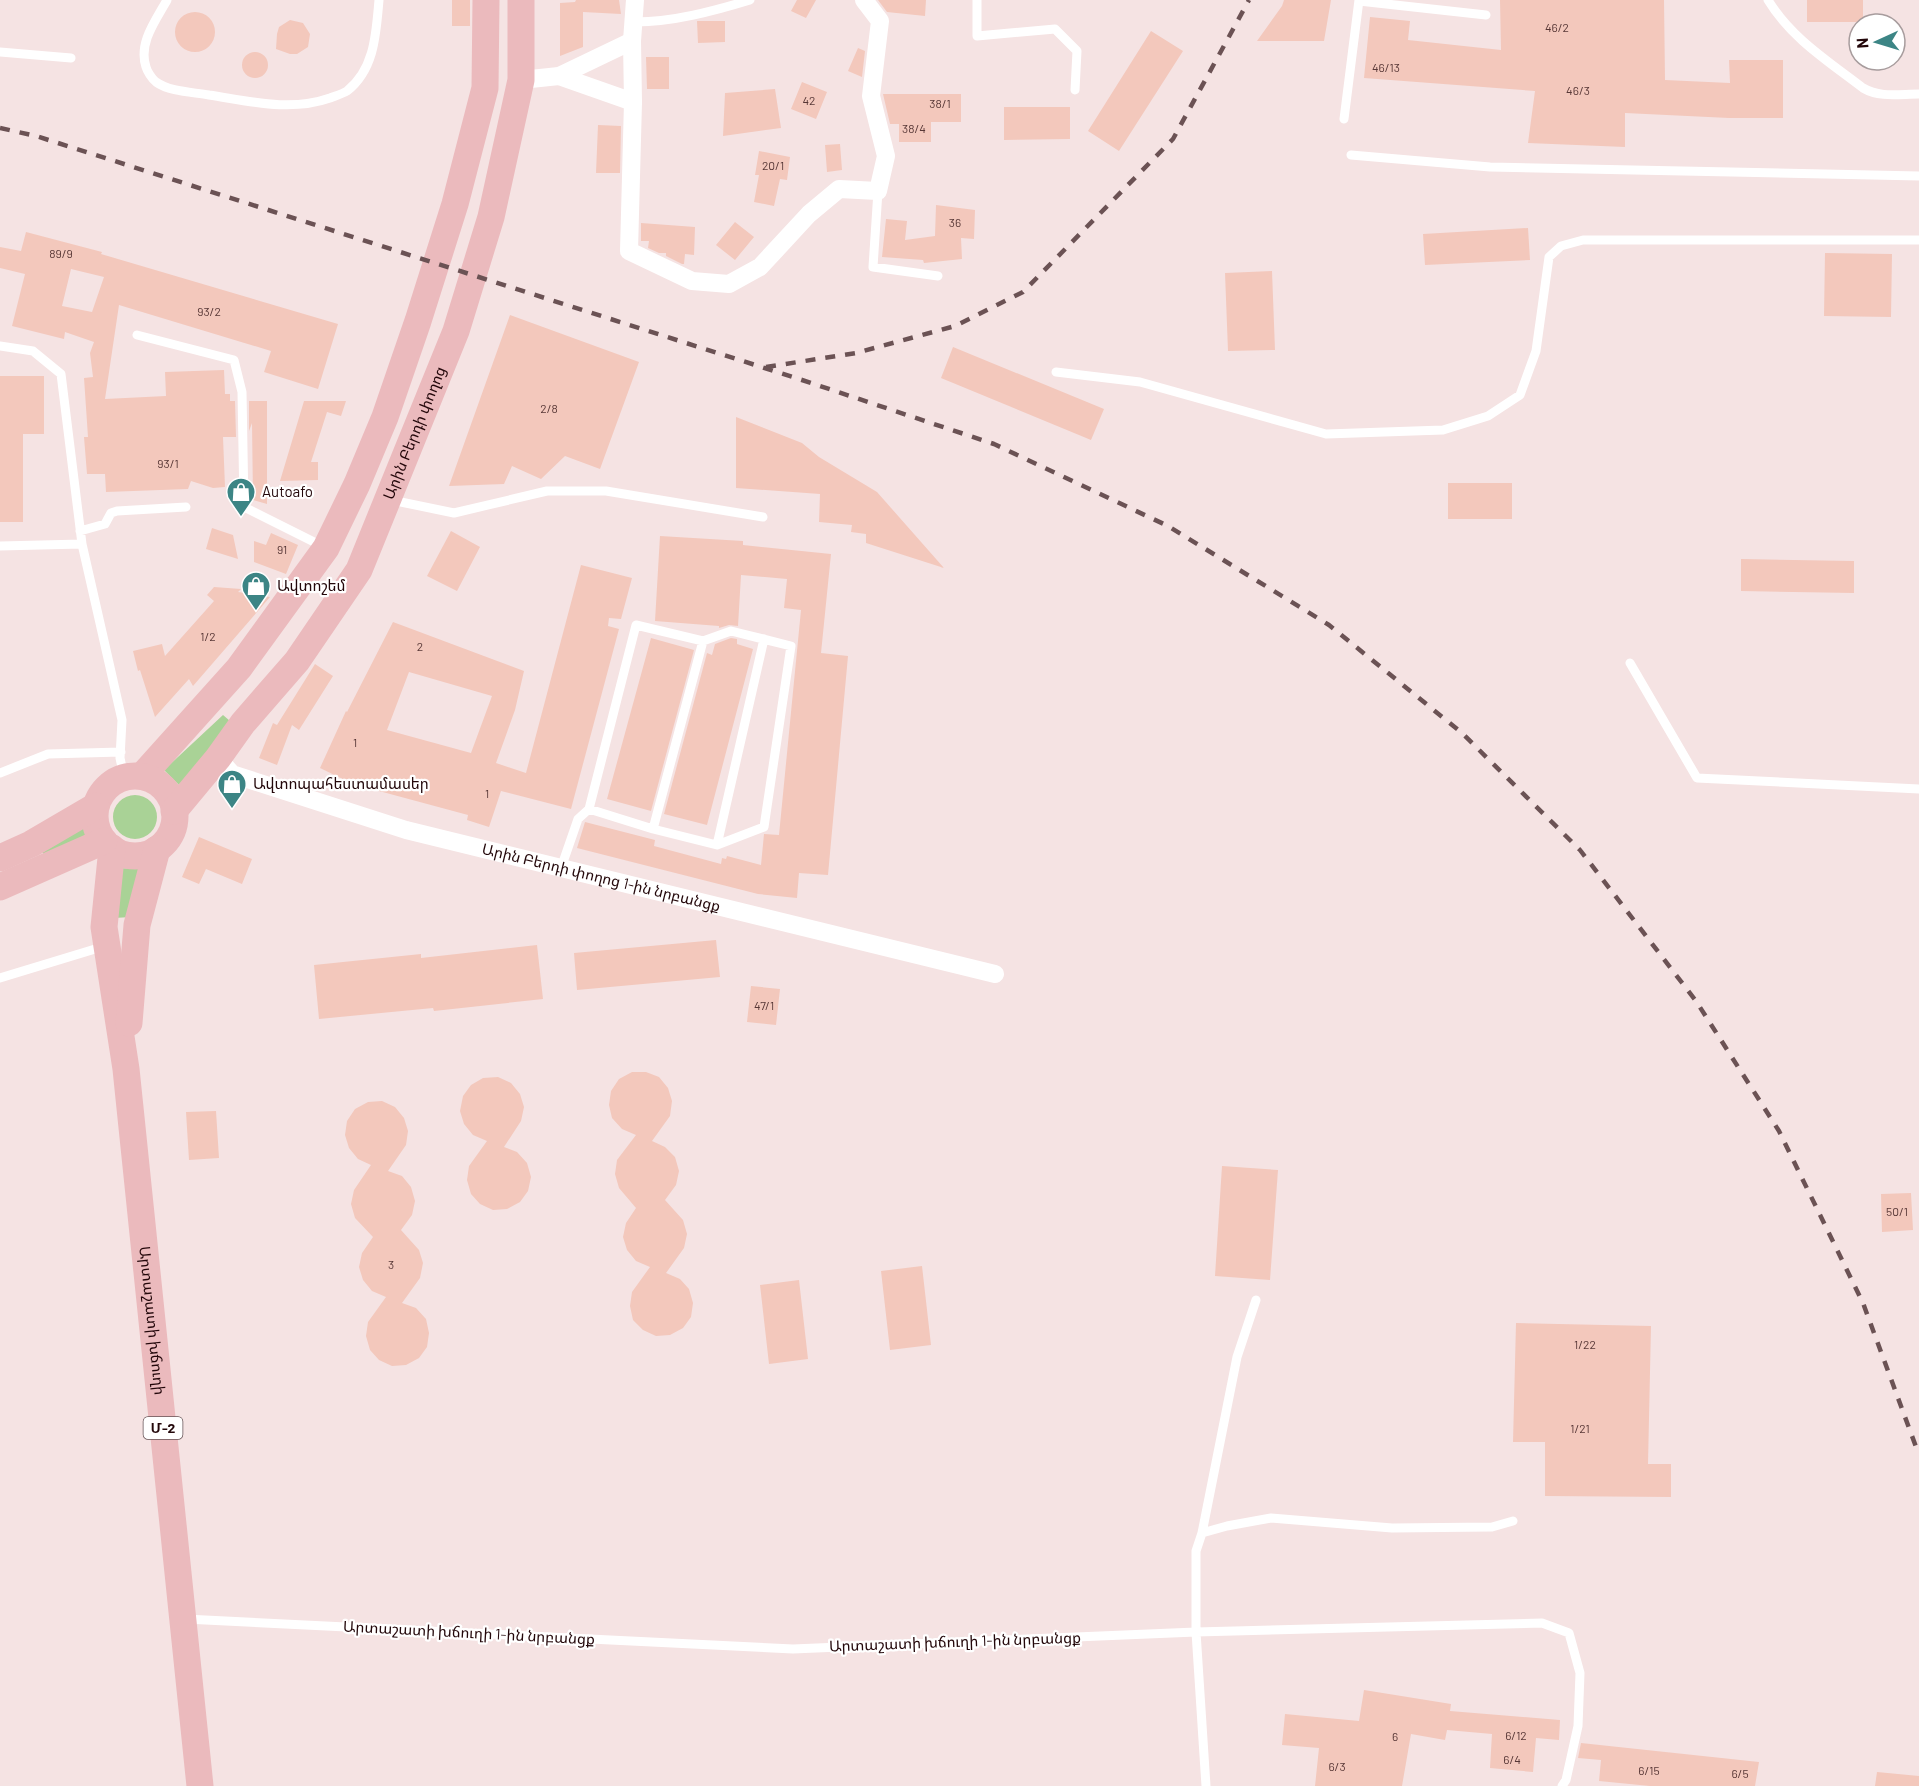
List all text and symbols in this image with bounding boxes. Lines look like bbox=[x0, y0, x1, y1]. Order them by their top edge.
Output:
north arrow bbox=[1847, 12, 1907, 72]
house number: 46/2 bbox=[1545, 20, 1569, 34]
text: N bbox=[1852, 37, 1871, 49]
house number: 46/13 bbox=[1372, 60, 1400, 74]
house number: 46/3 bbox=[1566, 83, 1590, 97]
house number: 42 bbox=[802, 93, 816, 107]
house number: 38/1 bbox=[929, 96, 951, 110]
house number: 38/4 bbox=[902, 121, 926, 135]
house number: 20/1 bbox=[762, 158, 784, 172]
house number: 36 bbox=[949, 215, 961, 229]
house number: 89/9 bbox=[49, 246, 73, 260]
house number: 93/2 bbox=[197, 304, 221, 318]
street label: Արին Բերդի փողոց bbox=[379, 364, 450, 502]
house number: 2/8 bbox=[540, 401, 558, 415]
house number: 93/1 bbox=[157, 456, 179, 470]
shop icon: Autoafo bbox=[225, 476, 257, 518]
place label: Autoafo bbox=[262, 482, 313, 500]
house number: 91 bbox=[277, 542, 287, 556]
shop icon: Ավտոշեմ bbox=[240, 570, 272, 612]
place label: Ավտոշեմ bbox=[277, 576, 346, 595]
house number: 1/2 bbox=[200, 629, 216, 643]
house number: 2 bbox=[417, 639, 423, 653]
house number: 1 bbox=[353, 735, 357, 749]
shop icon: Ավտոպահեստամասեր bbox=[216, 768, 248, 810]
place label: Ավտոպահեստամասեր bbox=[253, 774, 429, 793]
house number: 1 bbox=[485, 786, 489, 800]
street label: Արին Բերդի փողոց 1-ին նրբանցք bbox=[480, 839, 723, 916]
house number: 47/1 bbox=[754, 998, 774, 1012]
house number: 50/1 bbox=[1886, 1204, 1908, 1218]
street label: Արտաշատի խճուղի bbox=[136, 1245, 170, 1396]
house number: 3 bbox=[388, 1257, 394, 1271]
house number: 1/22 bbox=[1574, 1337, 1596, 1351]
road number: Մ-2 bbox=[144, 1417, 182, 1439]
house number: 1/21 bbox=[1570, 1421, 1590, 1435]
street label: Արտաշատի խճուղի 1-ին նրբանցք bbox=[343, 1616, 595, 1649]
street label: Արտաշատի խճուղի 1-ին նրբանցք bbox=[829, 1628, 1081, 1655]
house number: 6/12 bbox=[1505, 1728, 1527, 1742]
house number: 6 bbox=[1392, 1729, 1398, 1743]
house number: 6/4 bbox=[1503, 1752, 1521, 1766]
house number: 6/3 bbox=[1328, 1759, 1346, 1773]
house number: 6/15 bbox=[1638, 1763, 1660, 1777]
house number: 6/5 bbox=[1731, 1766, 1749, 1780]

